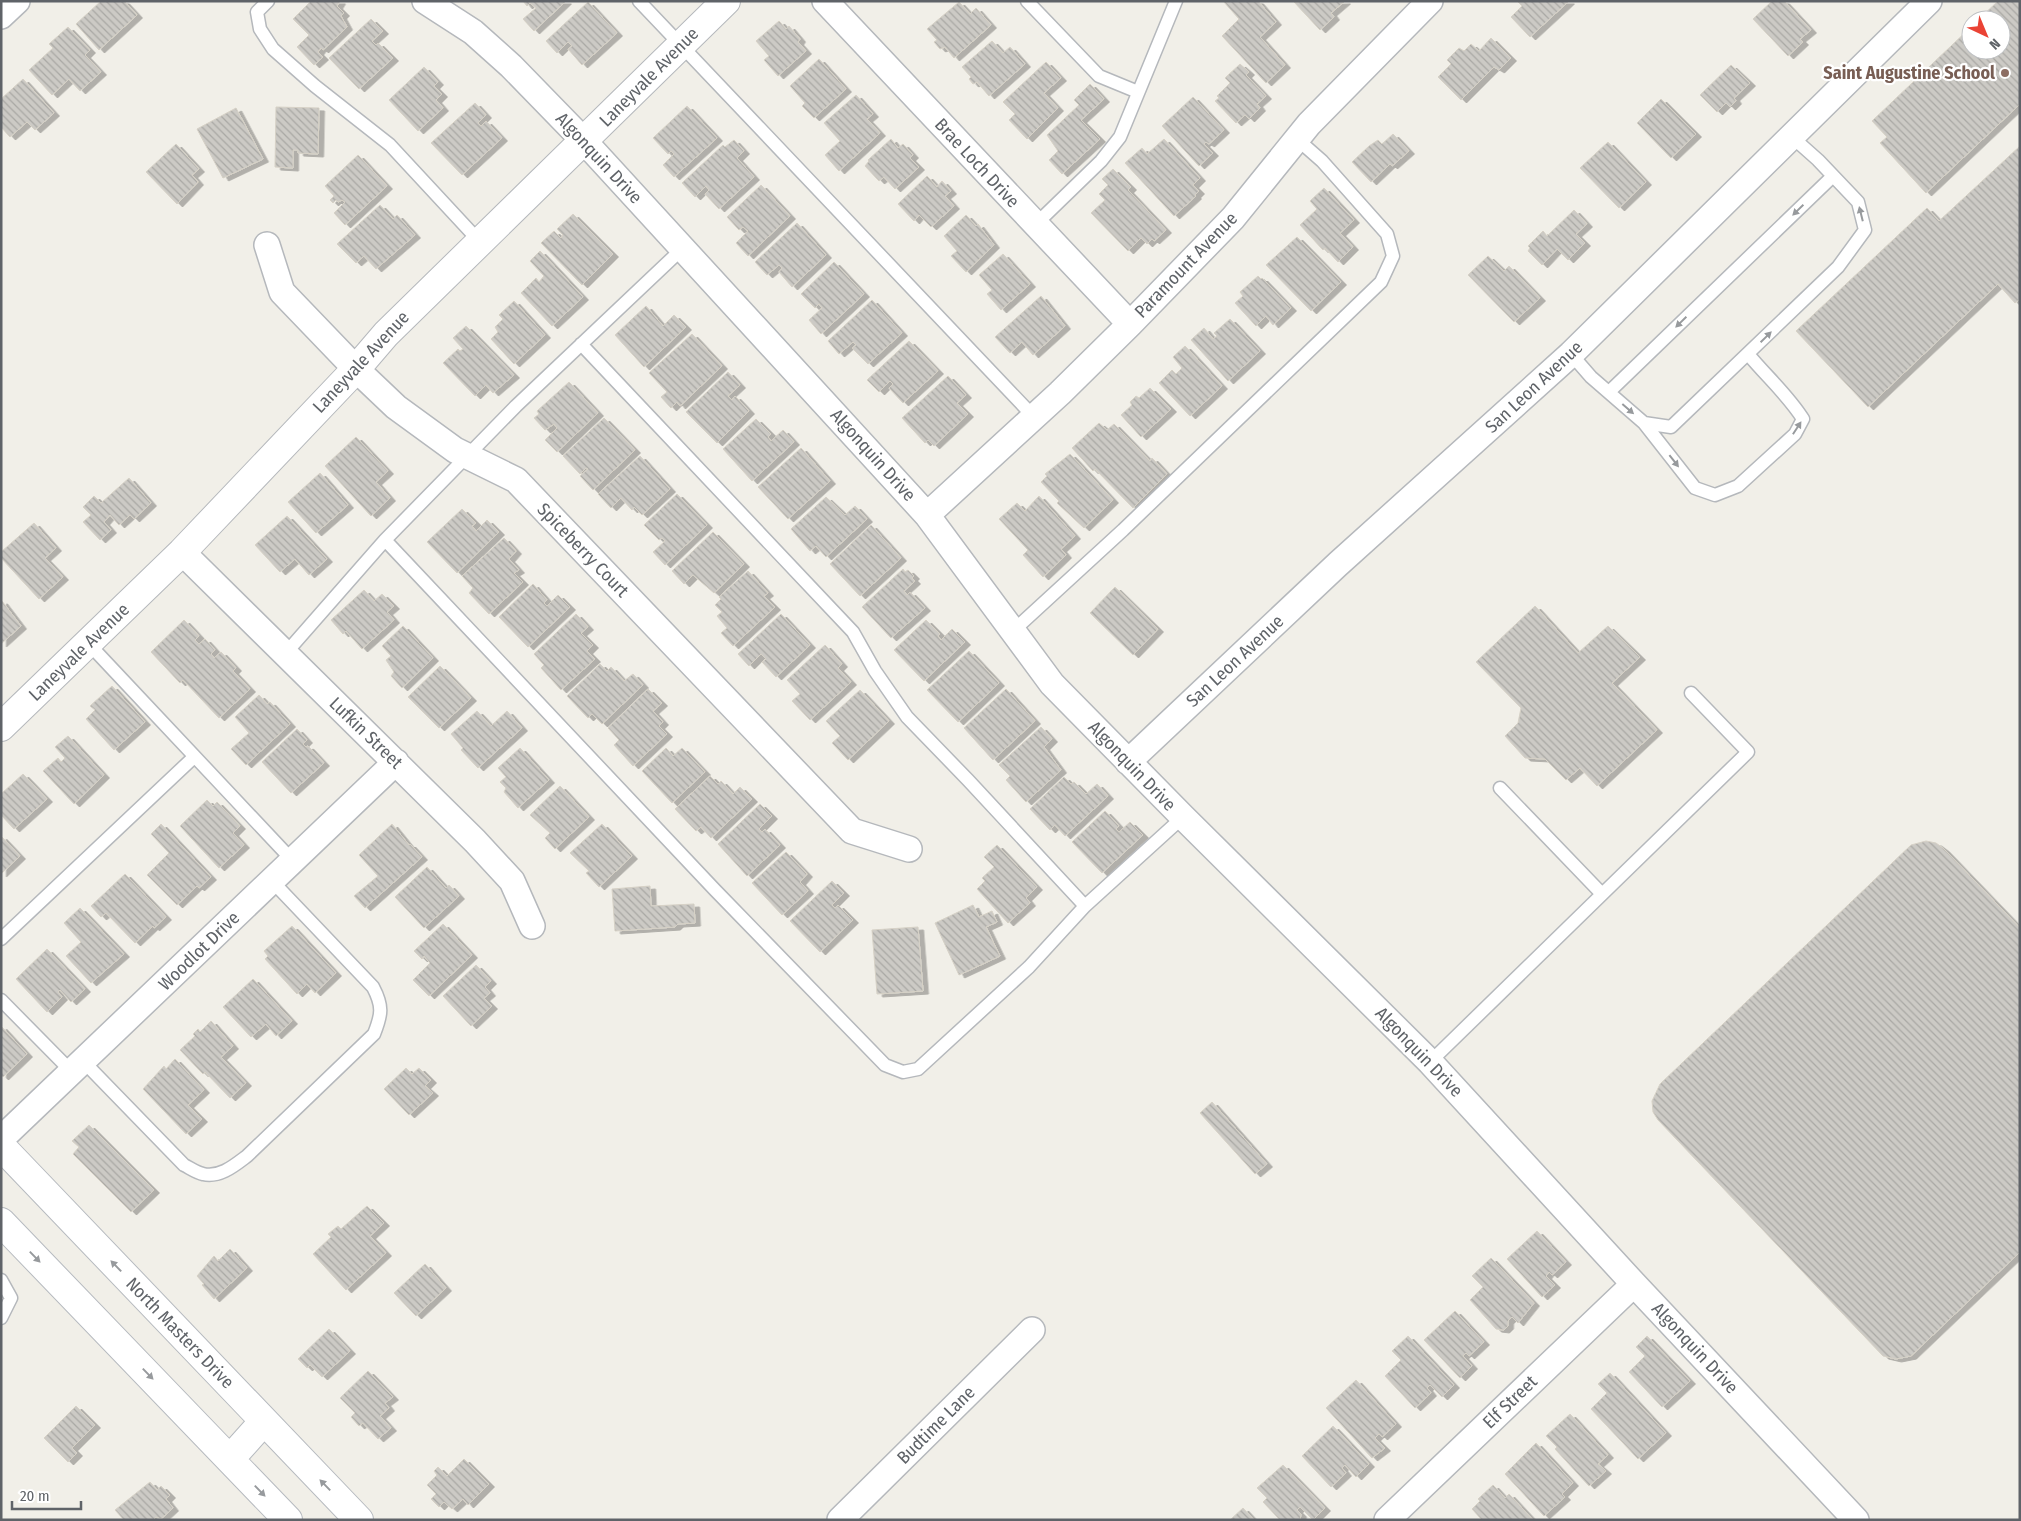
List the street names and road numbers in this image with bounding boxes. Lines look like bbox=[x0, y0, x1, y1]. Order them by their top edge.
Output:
street label: Laneyvale Avenue bbox=[595, 23, 703, 131]
street label: Algonquin Drive bbox=[551, 108, 647, 208]
street label: Brae Loch Drive bbox=[930, 114, 1024, 212]
street label: Paramount Avenue bbox=[1130, 208, 1242, 322]
street label: Laneyvale Avenue bbox=[308, 306, 414, 418]
street label: San Leon Avenue bbox=[1481, 336, 1587, 438]
street label: Algonquin Drive bbox=[826, 404, 920, 506]
street label: Spiceberry Court bbox=[533, 498, 634, 602]
street label: Laneyvale Avenue bbox=[24, 598, 134, 706]
street label: San Leon Avenue bbox=[1182, 610, 1288, 712]
street label: Lufkin Street bbox=[325, 693, 407, 773]
street label: Algonquin Drive bbox=[1084, 716, 1181, 816]
street label: Woodlot Drive bbox=[154, 907, 244, 995]
street label: Algonquin Drive bbox=[1371, 1002, 1468, 1102]
street label: North Masters Drive bbox=[121, 1273, 239, 1393]
street label: Algonquin Drive bbox=[1647, 1298, 1743, 1398]
street label: Elf Street bbox=[1478, 1371, 1542, 1433]
street label: Budtime Lane bbox=[892, 1381, 980, 1469]

